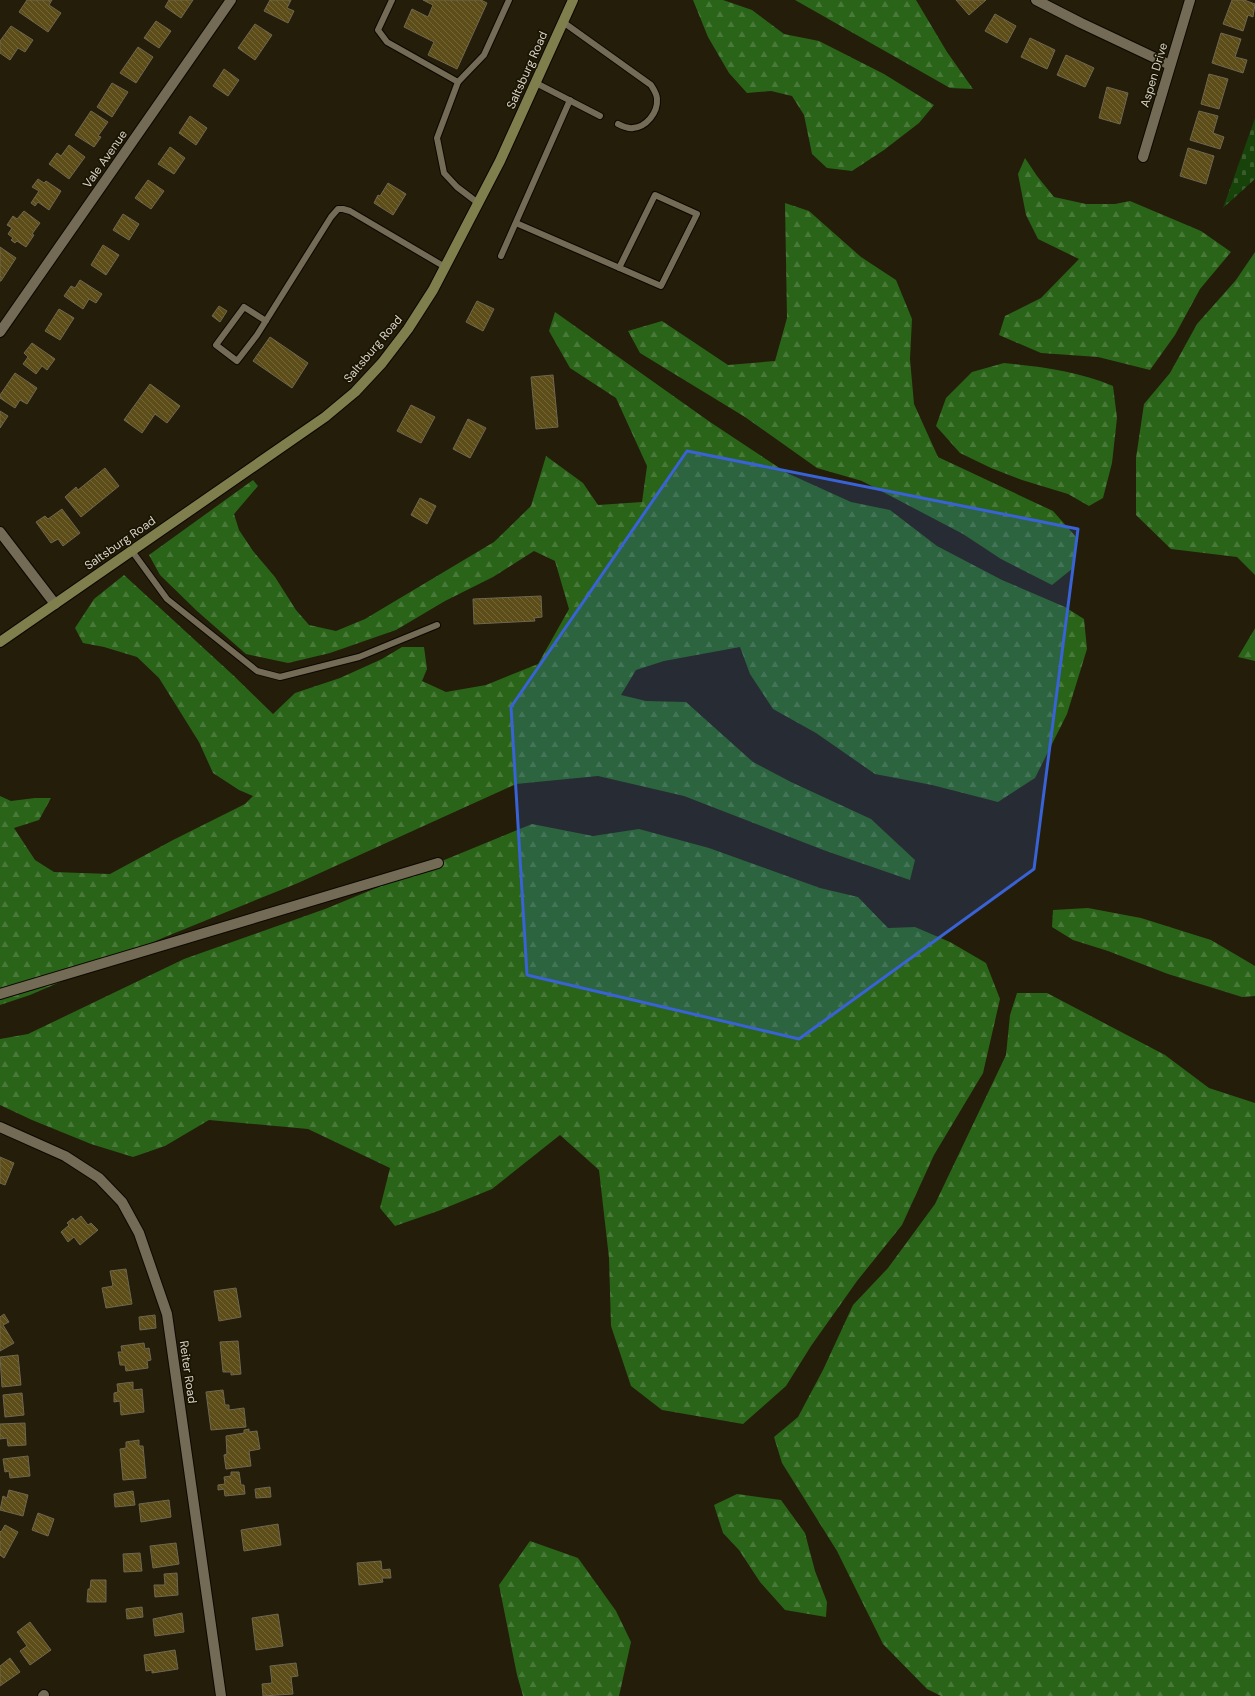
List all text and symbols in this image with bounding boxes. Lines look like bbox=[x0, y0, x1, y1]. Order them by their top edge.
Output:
street label: Saltsburg Road bbox=[503, 29, 551, 111]
street label: Aspen Drive bbox=[1137, 41, 1171, 109]
street label: Vale Avenue bbox=[79, 127, 131, 191]
street label: Saltsburg Road bbox=[340, 312, 406, 386]
street label: Saltsburg Road bbox=[81, 513, 159, 573]
street label: Reiter Road bbox=[176, 1339, 200, 1405]

